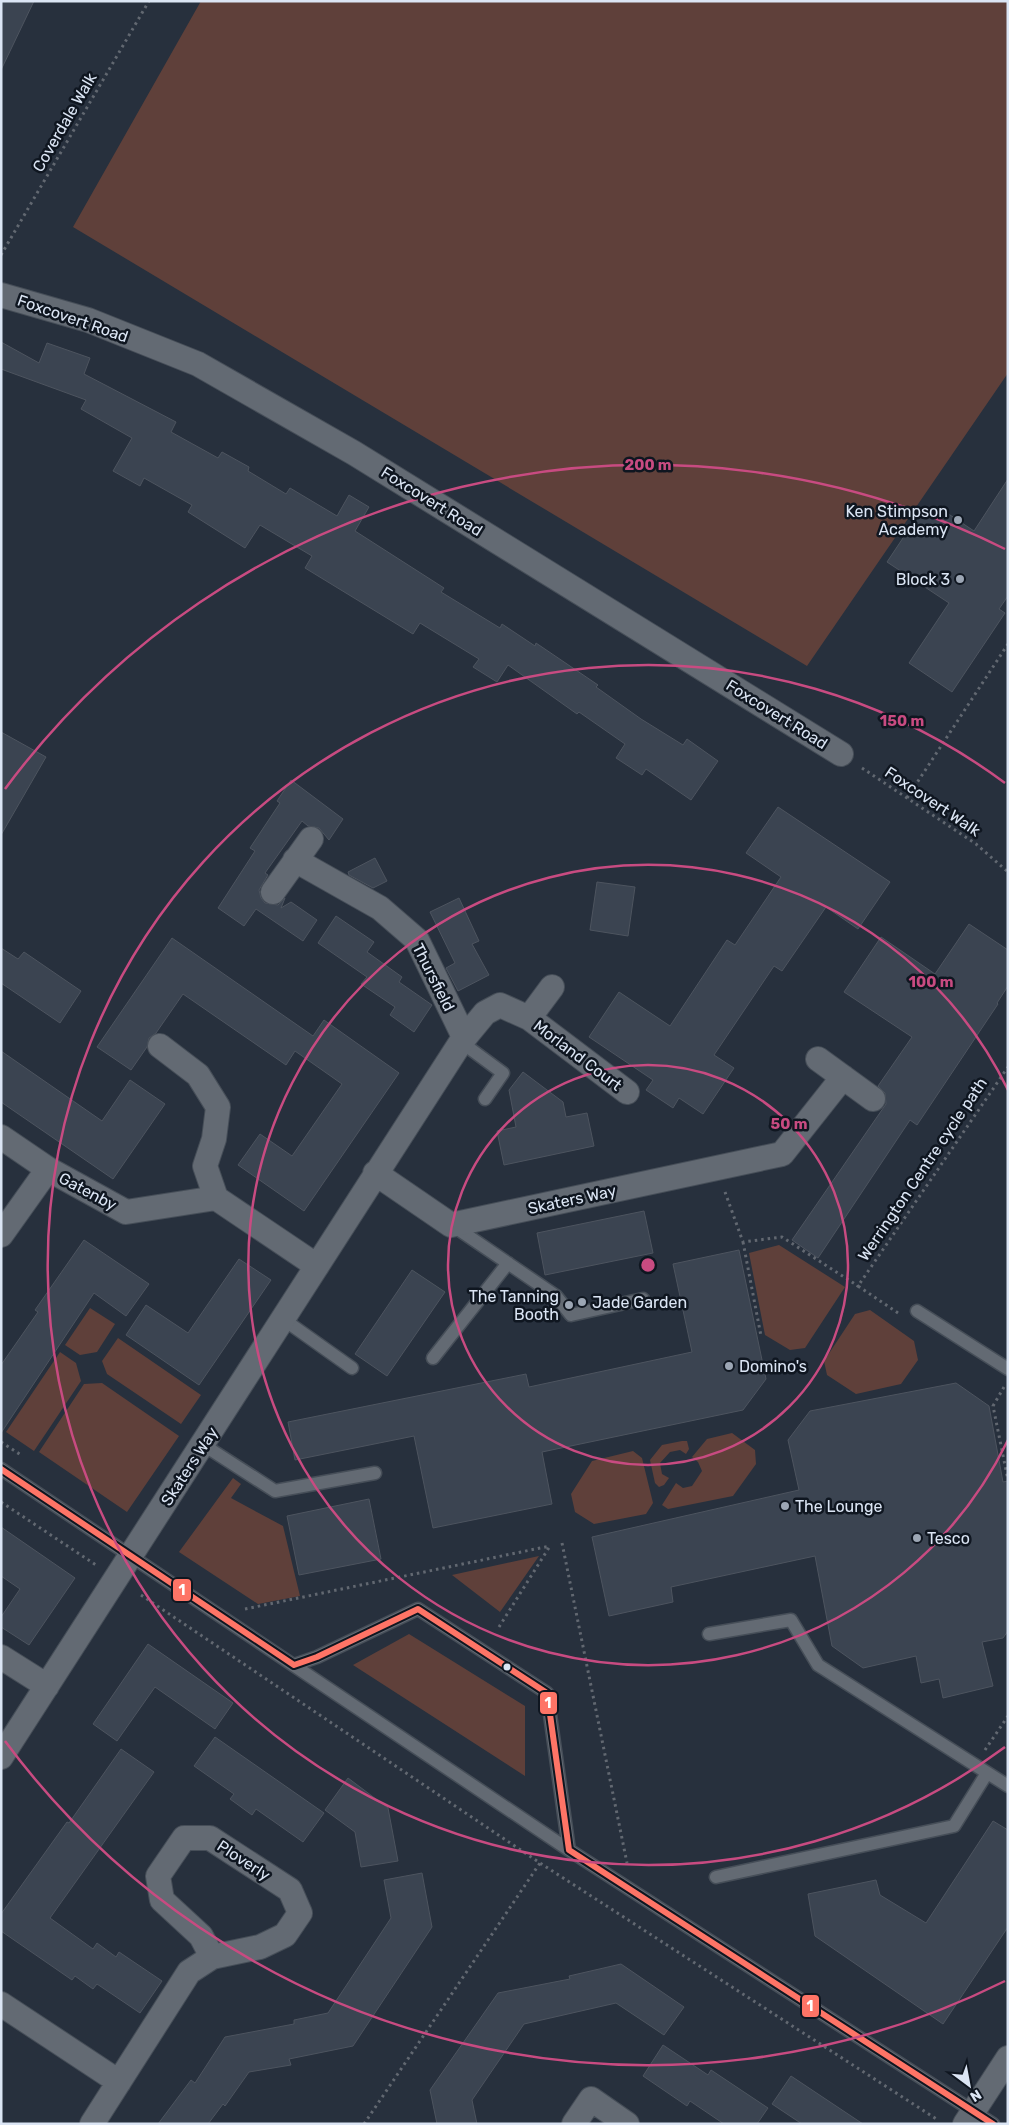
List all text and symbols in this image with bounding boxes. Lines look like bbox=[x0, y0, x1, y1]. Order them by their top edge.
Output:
street label: Coverdale Walk bbox=[28, 69, 101, 175]
street label: Foxcovert Road bbox=[15, 291, 131, 346]
text: 200 m bbox=[624, 456, 672, 474]
street label: Foxcovert Road bbox=[378, 463, 486, 540]
place label: Ken Stimpson Academy bbox=[845, 502, 948, 539]
marker: Ken Stimpson Academy bbox=[952, 514, 964, 526]
place label: Block 3 bbox=[896, 570, 950, 589]
marker: Block 3 bbox=[954, 573, 966, 585]
street label: Foxcovert Road bbox=[723, 676, 831, 753]
text: 150 m bbox=[880, 712, 924, 730]
street label: Foxcovert Walk bbox=[881, 762, 985, 841]
street label: Thursfield bbox=[408, 940, 459, 1014]
text: 100 m bbox=[909, 973, 953, 991]
street label: Morland Court bbox=[530, 1016, 626, 1095]
street label: Werrington Centre cycle path bbox=[854, 1074, 991, 1265]
text: 50 m bbox=[771, 1115, 807, 1133]
street label: Gatenby bbox=[56, 1168, 120, 1215]
street label: Skaters Way bbox=[526, 1181, 618, 1218]
centre of rings bbox=[639, 1256, 657, 1274]
place label: The Tanning Booth bbox=[469, 1287, 559, 1324]
place label: Jade Garden bbox=[592, 1293, 687, 1312]
marker: Jade Garden bbox=[576, 1296, 588, 1308]
marker: The Tanning Booth bbox=[563, 1299, 575, 1311]
place label: Domino's bbox=[739, 1357, 807, 1376]
marker: Domino's bbox=[723, 1360, 735, 1372]
street label: Skaters Way bbox=[157, 1423, 222, 1509]
place label: The Lounge bbox=[795, 1497, 882, 1516]
marker: The Lounge bbox=[779, 1500, 791, 1512]
place label: Tesco bbox=[927, 1529, 970, 1548]
marker: Tesco bbox=[911, 1532, 923, 1544]
line badge: 1 bbox=[172, 1578, 192, 1602]
text: 1 bbox=[179, 1582, 186, 1599]
unlabelled marker bbox=[502, 1662, 512, 1672]
line badge: 1 bbox=[539, 1691, 558, 1715]
text: 1 bbox=[545, 1695, 552, 1712]
street label: Ploverly bbox=[214, 1836, 274, 1885]
line badge: 1 bbox=[801, 1994, 820, 2018]
text: 1 bbox=[807, 1998, 814, 2015]
north arrow bbox=[944, 2060, 994, 2110]
text: N bbox=[967, 2086, 984, 2105]

